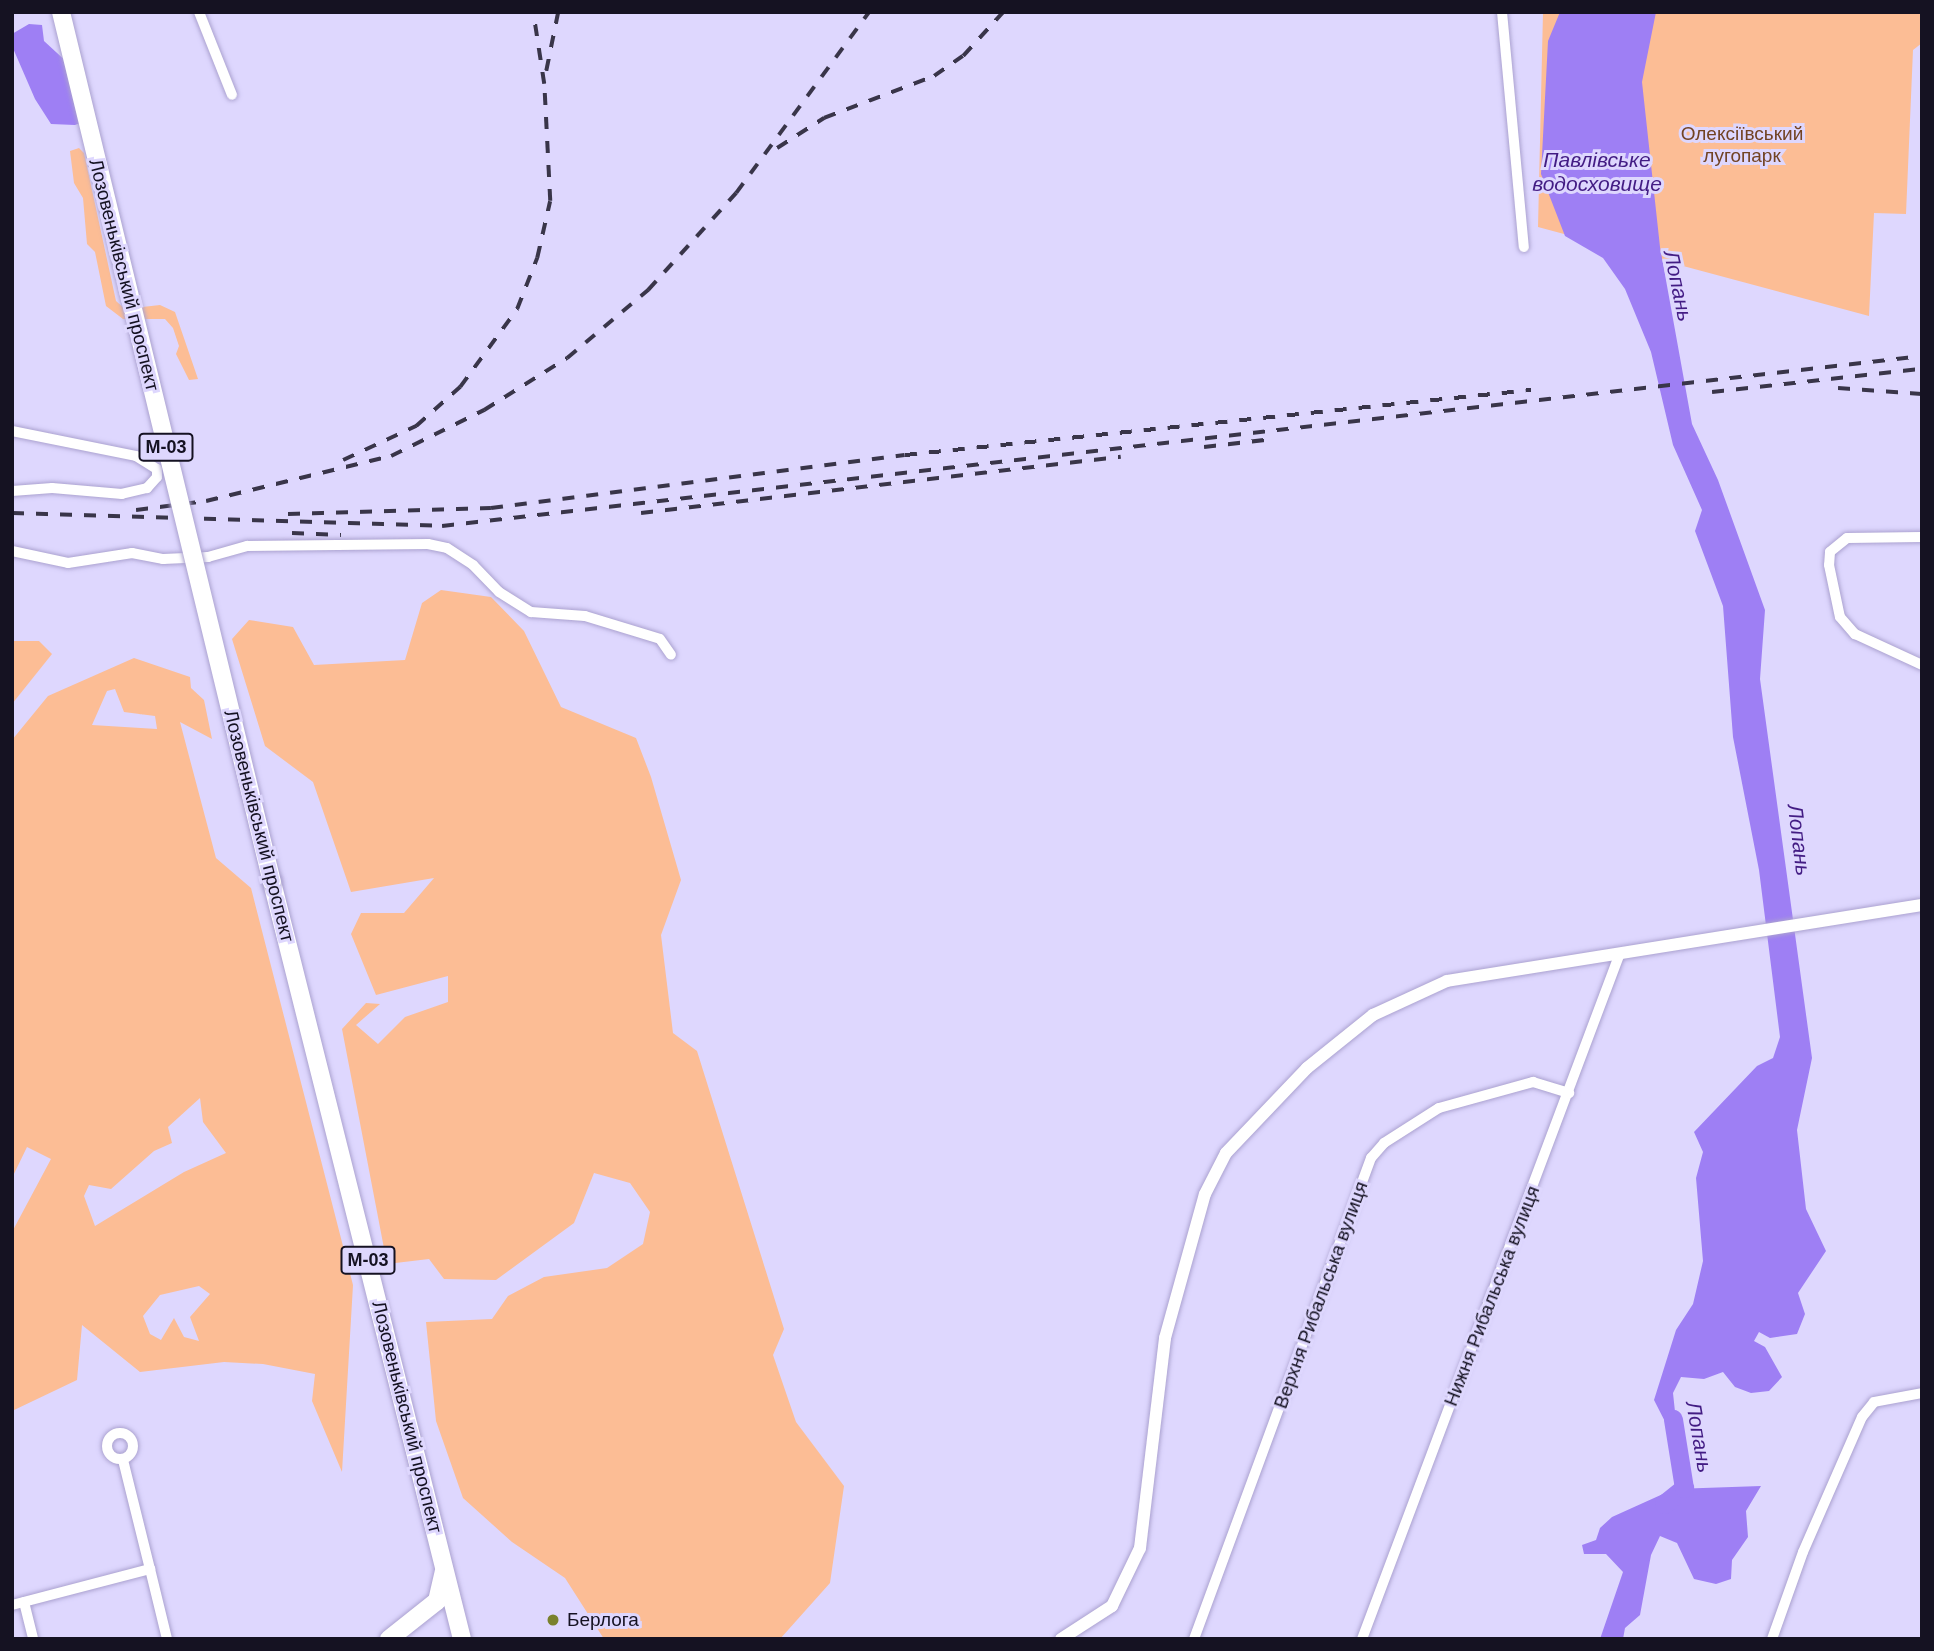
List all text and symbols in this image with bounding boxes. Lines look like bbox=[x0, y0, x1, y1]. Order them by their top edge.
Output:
park label: Олексіївський лугопарк bbox=[1681, 123, 1803, 167]
water label: Павлівське водосховище bbox=[1532, 147, 1662, 197]
street label: Лозовеньківський проспект bbox=[84, 157, 164, 393]
water label: Лопань bbox=[1658, 248, 1698, 324]
road number: М-03 bbox=[138, 432, 194, 462]
street label: Лозовеньківський проспект bbox=[219, 708, 299, 944]
water label: Лопань bbox=[1782, 803, 1816, 877]
street label: Верхня Рибальська вулиця bbox=[1269, 1178, 1373, 1412]
street label: Нижня Рибальська вулиця bbox=[1439, 1183, 1545, 1409]
road number: М-03 bbox=[340, 1246, 396, 1274]
street label: Лозовеньківський проспект bbox=[367, 1299, 447, 1535]
water label: Лопань bbox=[1680, 1399, 1718, 1475]
place label: Берлога bbox=[567, 1609, 639, 1631]
marker: Берлога bbox=[545, 1612, 561, 1628]

